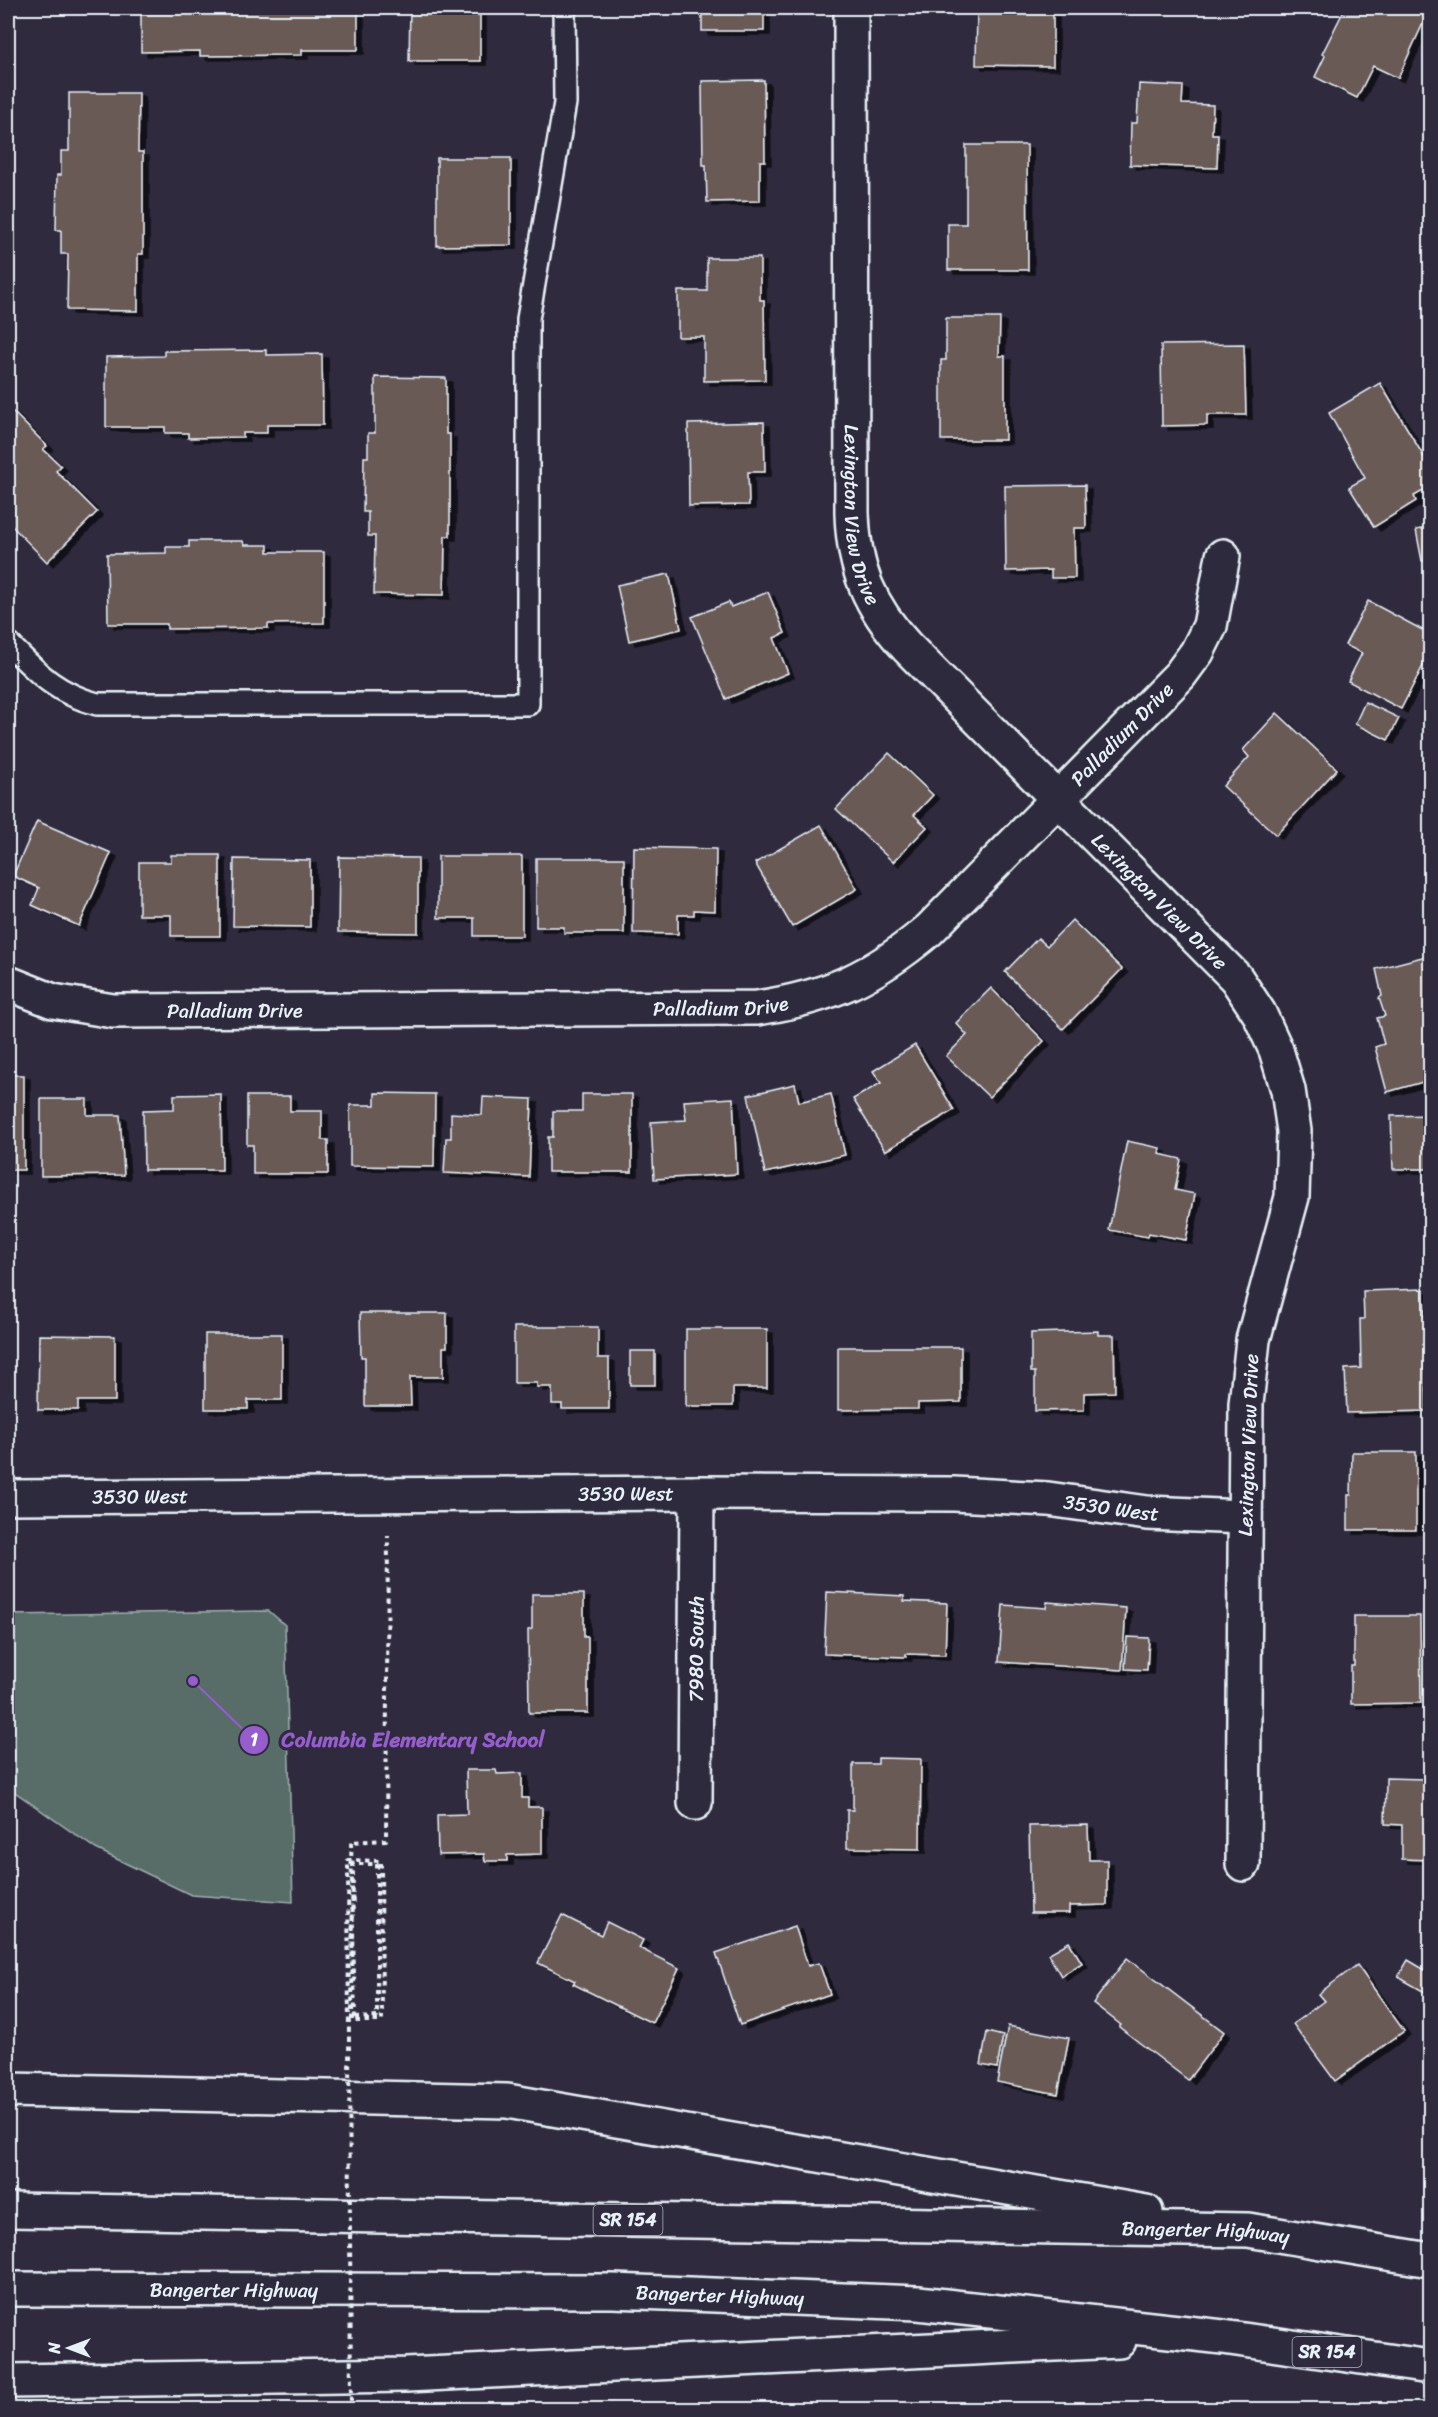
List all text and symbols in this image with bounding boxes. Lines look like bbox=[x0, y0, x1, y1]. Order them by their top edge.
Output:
street label: Lexington View Drive bbox=[834, 425, 890, 612]
street label: Palladium Drive bbox=[1062, 674, 1183, 795]
street label: Lexington View Drive bbox=[1082, 824, 1236, 979]
street label: Palladium Drive bbox=[653, 986, 792, 1026]
street label: Palladium Drive bbox=[167, 993, 303, 1029]
street label: Lexington View Drive bbox=[1228, 1353, 1269, 1537]
street label: 3530 West bbox=[578, 1476, 674, 1512]
street label: 3530 West bbox=[92, 1479, 188, 1515]
street label: 3530 West bbox=[1061, 1484, 1160, 1531]
street label: 7980 South bbox=[679, 1596, 714, 1702]
callout: Columbia Elementary School bbox=[239, 1721, 556, 1760]
text: Columbia Elementary School bbox=[281, 1721, 545, 1759]
text: 1 bbox=[250, 1724, 258, 1756]
road number: SR 154 bbox=[594, 2205, 662, 2235]
street label: Bangerter Highway bbox=[1121, 2211, 1293, 2255]
street label: Bangerter Highway bbox=[150, 2272, 319, 2308]
street label: Bangerter Highway bbox=[635, 2275, 805, 2317]
north arrow bbox=[39, 2318, 99, 2378]
road number: SR 154 bbox=[1292, 2337, 1362, 2367]
text: N bbox=[40, 2342, 69, 2355]

